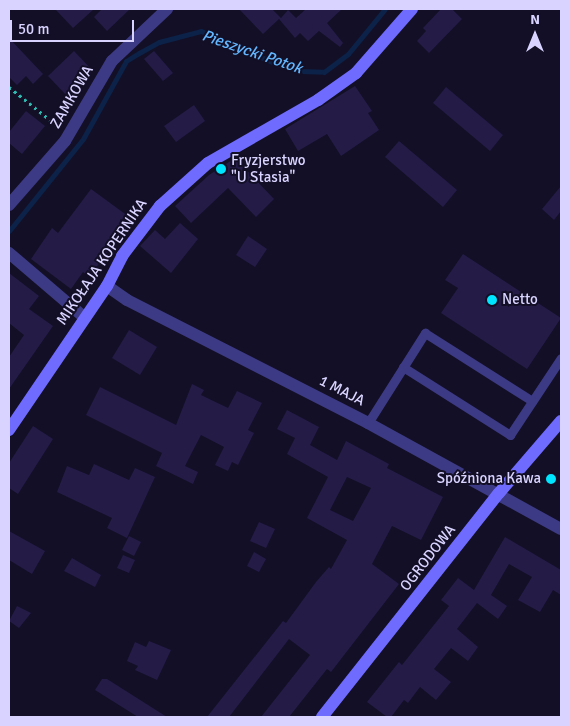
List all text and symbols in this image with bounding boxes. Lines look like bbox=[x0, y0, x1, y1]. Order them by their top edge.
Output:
scale bar bbox=[12, 10, 136, 42]
north arrow bbox=[510, 10, 560, 60]
text: N bbox=[530, 11, 540, 28]
text: 50 m bbox=[18, 20, 49, 38]
water label: Pieszycki Potok bbox=[199, 26, 305, 78]
street label: ZAMKOWA bbox=[47, 62, 97, 132]
place label: Fryzjerstwo "U Stasia" bbox=[231, 151, 306, 186]
marker: Fryzjerstwo "U Stasia" bbox=[215, 163, 227, 175]
street label: MIKOŁAJA KOPERNIKA bbox=[53, 195, 151, 329]
place label: Netto bbox=[502, 291, 538, 309]
marker: Netto bbox=[486, 294, 498, 306]
street label: 1 MAJA bbox=[316, 372, 368, 410]
place label: Spóźniona Kawa bbox=[437, 470, 541, 488]
marker: Spóźniona Kawa bbox=[545, 473, 557, 485]
street label: OGRODOWA bbox=[397, 521, 459, 595]

